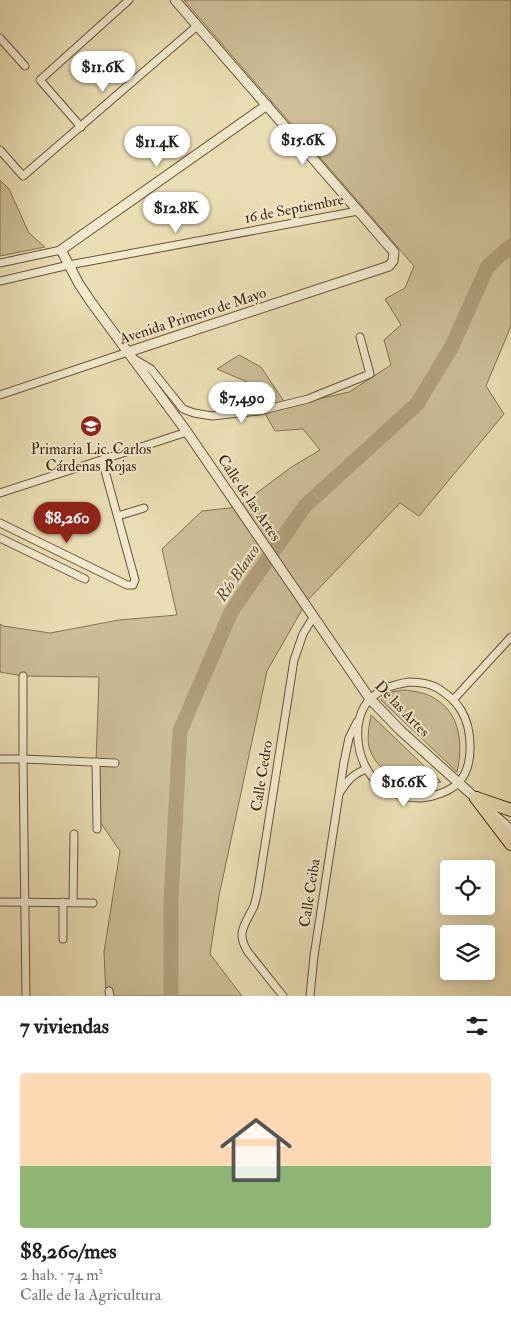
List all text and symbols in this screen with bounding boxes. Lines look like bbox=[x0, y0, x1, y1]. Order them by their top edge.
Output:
pin: $11.6K bbox=[62, 51, 144, 93]
text: $11.6K bbox=[82, 57, 124, 77]
pin: $15.6K bbox=[262, 124, 344, 166]
pin: $11.4K bbox=[116, 126, 198, 168]
text: $15.6K bbox=[281, 130, 325, 150]
text: $11.4K bbox=[135, 132, 179, 152]
street label: 16 de Septiembre bbox=[243, 190, 345, 229]
pin: $12.8K bbox=[135, 192, 217, 234]
text: $12.8K bbox=[154, 198, 198, 218]
street label: Avenida Primero de Mayo bbox=[116, 283, 269, 349]
pin: $7,490 bbox=[201, 382, 283, 424]
text: $7,490 bbox=[219, 388, 265, 408]
school or university icon: Primaria Lic. Carlos Cárdenas Rojas bbox=[79, 414, 103, 438]
place label: Primaria Lic. Carlos Cárdenas Rojas bbox=[31, 440, 151, 476]
street label: Calle de las Artes bbox=[213, 451, 285, 545]
pin: $8,260 bbox=[26, 502, 108, 544]
text: $8,260 bbox=[45, 508, 89, 528]
water label: Río Blanco bbox=[211, 540, 265, 606]
street label: De las Artes bbox=[370, 677, 434, 741]
street label: Calle Cedro bbox=[247, 739, 277, 813]
pin: $16.6K bbox=[363, 766, 445, 808]
text: $16.6K bbox=[381, 772, 427, 792]
street label: Calle Ceiba bbox=[295, 857, 325, 928]
map controls bbox=[440, 860, 495, 980]
button: locate bbox=[440, 860, 495, 915]
button: layers bbox=[440, 925, 495, 980]
icon: filters bbox=[463, 1012, 491, 1040]
text: 7 viviendas bbox=[20, 1013, 109, 1040]
icon: home bbox=[211, 1105, 301, 1195]
text: $8,260/mes bbox=[20, 1238, 116, 1265]
text: 2 hab. · 74 m² bbox=[20, 1265, 103, 1285]
text: Calle de la Agricultura bbox=[20, 1285, 161, 1305]

